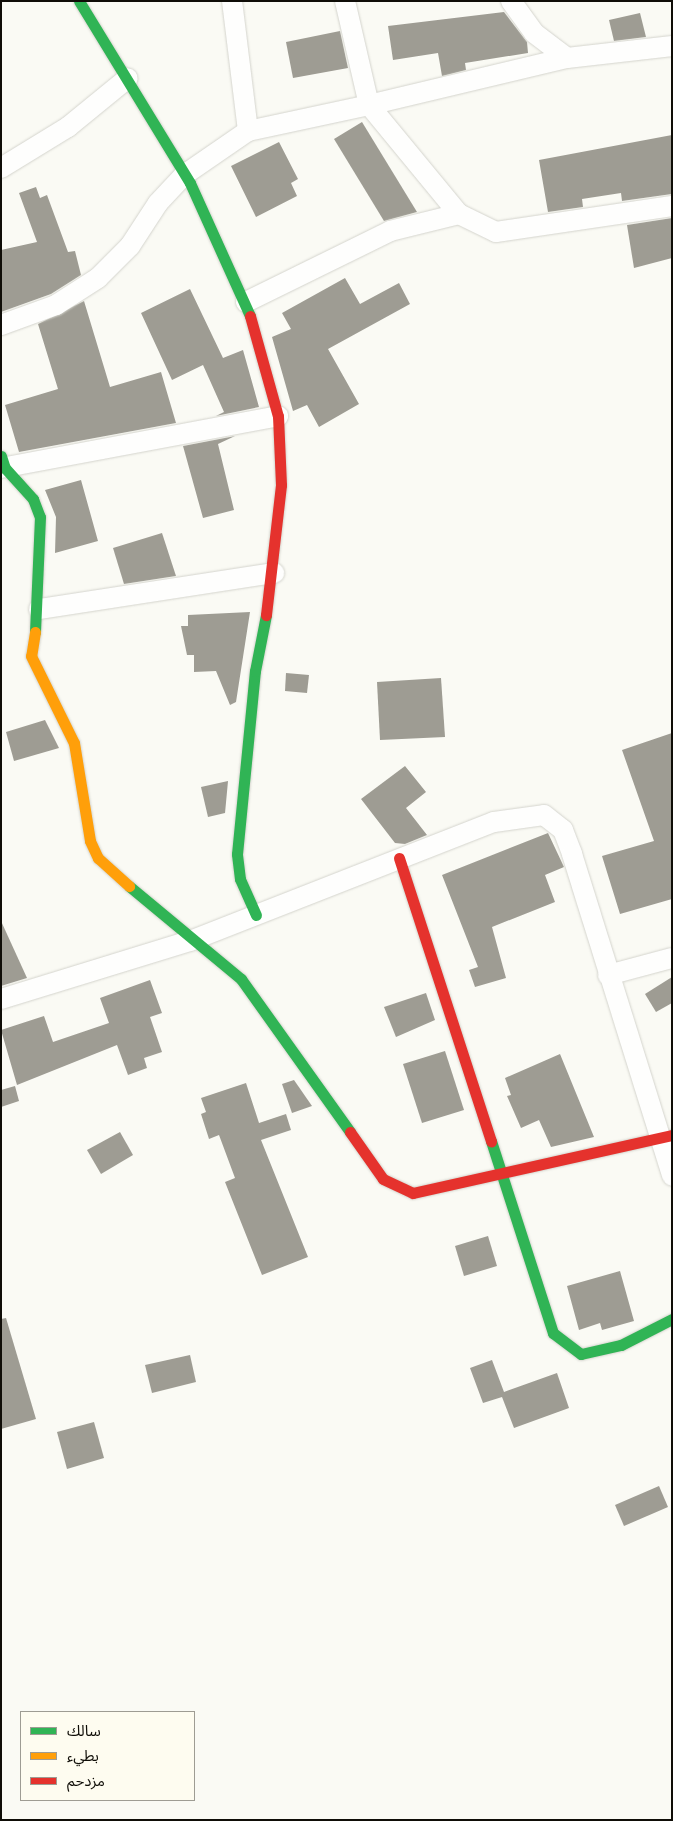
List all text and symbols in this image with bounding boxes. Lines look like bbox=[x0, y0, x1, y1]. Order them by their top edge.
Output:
legend bbox=[20, 1711, 195, 1801]
text: سالك bbox=[67, 1721, 101, 1740]
text: بطيء bbox=[67, 1746, 99, 1765]
text: مزدحم bbox=[67, 1771, 105, 1790]

